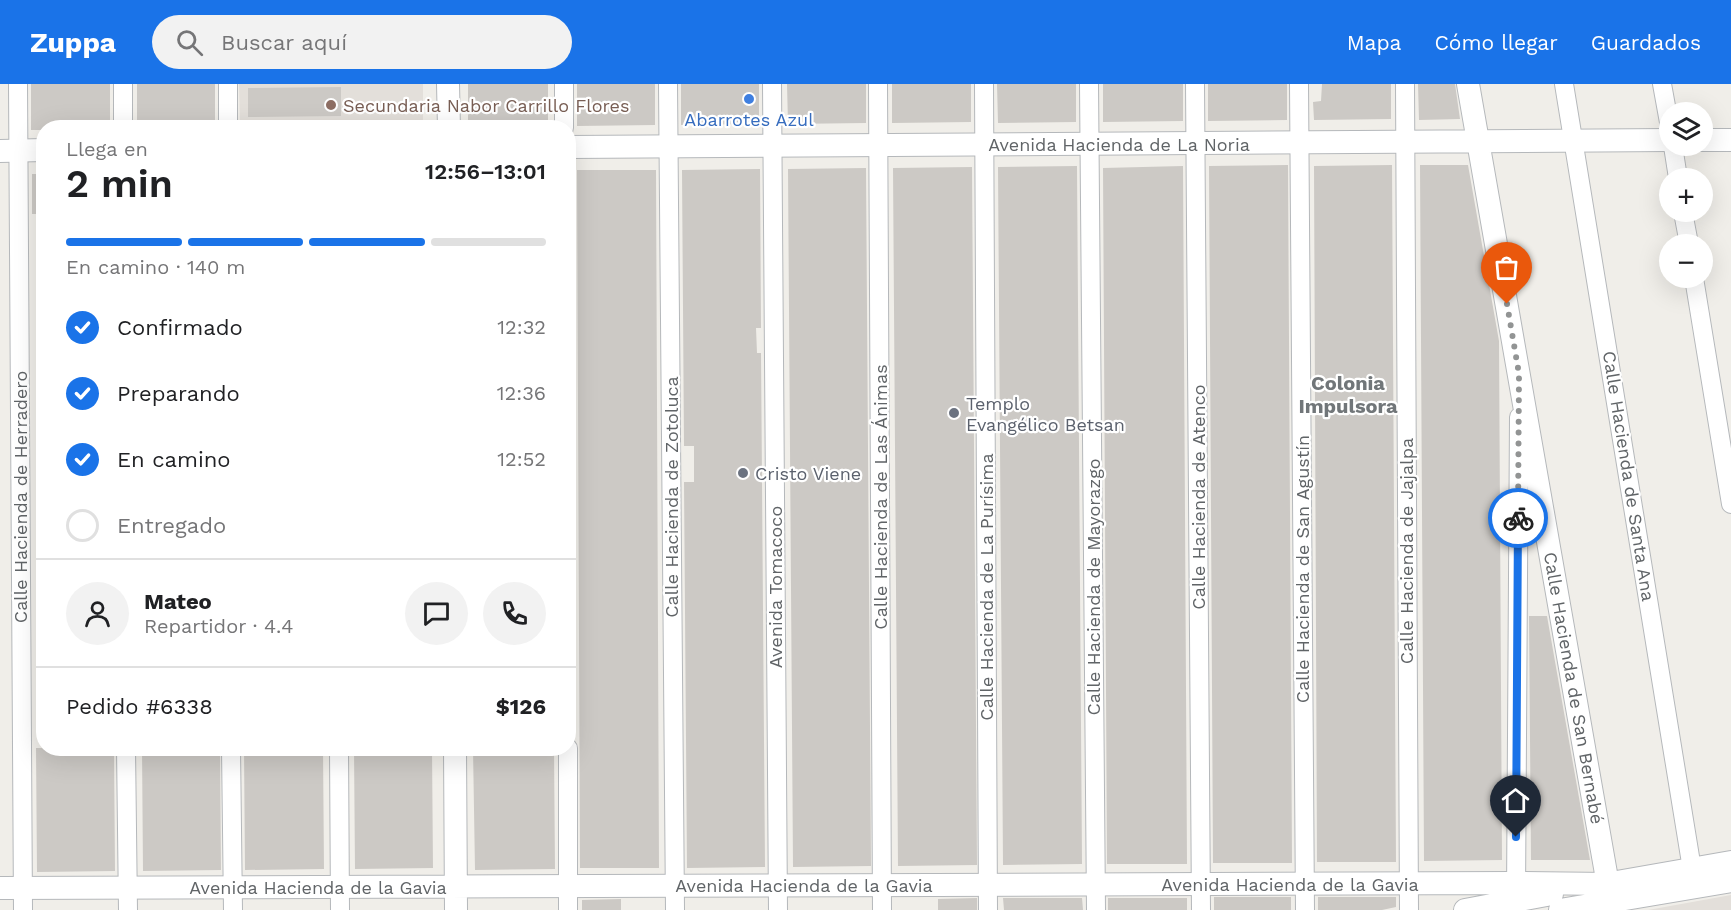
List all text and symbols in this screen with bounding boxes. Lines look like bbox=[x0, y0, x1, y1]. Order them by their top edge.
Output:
search box bbox=[152, 15, 572, 69]
text: Zuppa bbox=[30, 26, 116, 59]
icon: search bbox=[173, 26, 206, 59]
text: Buscar aquí bbox=[221, 30, 347, 55]
text: Mapa bbox=[1347, 30, 1401, 55]
text: Cómo llegar bbox=[1434, 30, 1558, 55]
text: Guardados bbox=[1591, 30, 1701, 55]
marker: Abarrotes Azul bbox=[742, 92, 756, 106]
place label: Secundaria Nabor Carrillo Flores bbox=[343, 95, 629, 116]
marker: Secundaria Nabor Carrillo Flores bbox=[324, 98, 338, 112]
map controls bbox=[1659, 102, 1713, 288]
button: layers bbox=[1659, 102, 1713, 156]
place label: Abarrotes Azul bbox=[684, 109, 814, 130]
street label: Avenida Hacienda de La Noria bbox=[988, 134, 1250, 155]
text: Llega en bbox=[66, 137, 148, 161]
text: 12:56–13:01 bbox=[425, 159, 546, 184]
text: 2 min bbox=[66, 161, 173, 206]
button: + bbox=[1659, 168, 1713, 222]
button: − bbox=[1659, 234, 1713, 288]
pin bbox=[1481, 242, 1532, 304]
icon: bag bbox=[1490, 251, 1523, 284]
text: En camino · 140 m bbox=[66, 255, 245, 279]
icon: check bbox=[66, 311, 99, 344]
text: Confirmado bbox=[117, 315, 243, 340]
text: 12:32 bbox=[497, 315, 546, 339]
street label: Calle Hacienda de Santa Ana bbox=[1599, 349, 1659, 603]
street label: Calle Hacienda de Las Ánimas bbox=[870, 364, 891, 630]
street label: Calle Hacienda de Herradero bbox=[10, 371, 31, 623]
district label: Colonia Impulsora bbox=[1298, 371, 1398, 418]
street label: Calle Hacienda de Zotoluca bbox=[661, 376, 682, 618]
icon: check bbox=[66, 377, 99, 410]
text: Preparando bbox=[117, 381, 240, 406]
text: 12:36 bbox=[497, 381, 546, 405]
street label: Calle Hacienda de Atenco bbox=[1188, 384, 1209, 610]
place label: Templo Evangélico Betsan bbox=[966, 393, 1125, 435]
marker: Templo Evangélico Betsan bbox=[947, 406, 961, 420]
street label: Calle Hacienda de San Agustín bbox=[1292, 435, 1313, 703]
street label: Calle Hacienda de Jajalpa bbox=[1396, 438, 1417, 664]
icon: check bbox=[66, 443, 99, 476]
text: En camino bbox=[117, 447, 231, 472]
text: 12:52 bbox=[497, 447, 546, 471]
street label: Calle Hacienda de La Purísima bbox=[976, 453, 997, 721]
street label: Calle Hacienda de Mayorazgo bbox=[1083, 458, 1104, 716]
place label: Cristo Viene bbox=[755, 463, 861, 484]
marker: Cristo Viene bbox=[736, 466, 750, 480]
courier bbox=[1488, 488, 1548, 548]
icon: bike bbox=[1502, 502, 1535, 535]
street label: Avenida Tomacoco bbox=[765, 506, 786, 668]
text: Entregado bbox=[117, 513, 226, 538]
street label: Calle Hacienda de San Bernabé bbox=[1540, 550, 1608, 826]
button: person bbox=[66, 582, 129, 645]
button: chat bbox=[405, 582, 468, 645]
button: phone bbox=[483, 582, 546, 645]
text: Mateo bbox=[144, 589, 212, 614]
text: Repartidor · 4.4 bbox=[144, 614, 293, 638]
text: Pedido #6338 bbox=[66, 694, 213, 719]
text: $126 bbox=[496, 694, 546, 719]
pin bbox=[1490, 775, 1541, 837]
icon: home bbox=[1499, 784, 1532, 817]
street label: Avenida Hacienda de la Gavia bbox=[1161, 874, 1419, 895]
street label: Avenida Hacienda de la Gavia bbox=[675, 875, 933, 896]
street label: Avenida Hacienda de la Gavia bbox=[189, 877, 447, 898]

